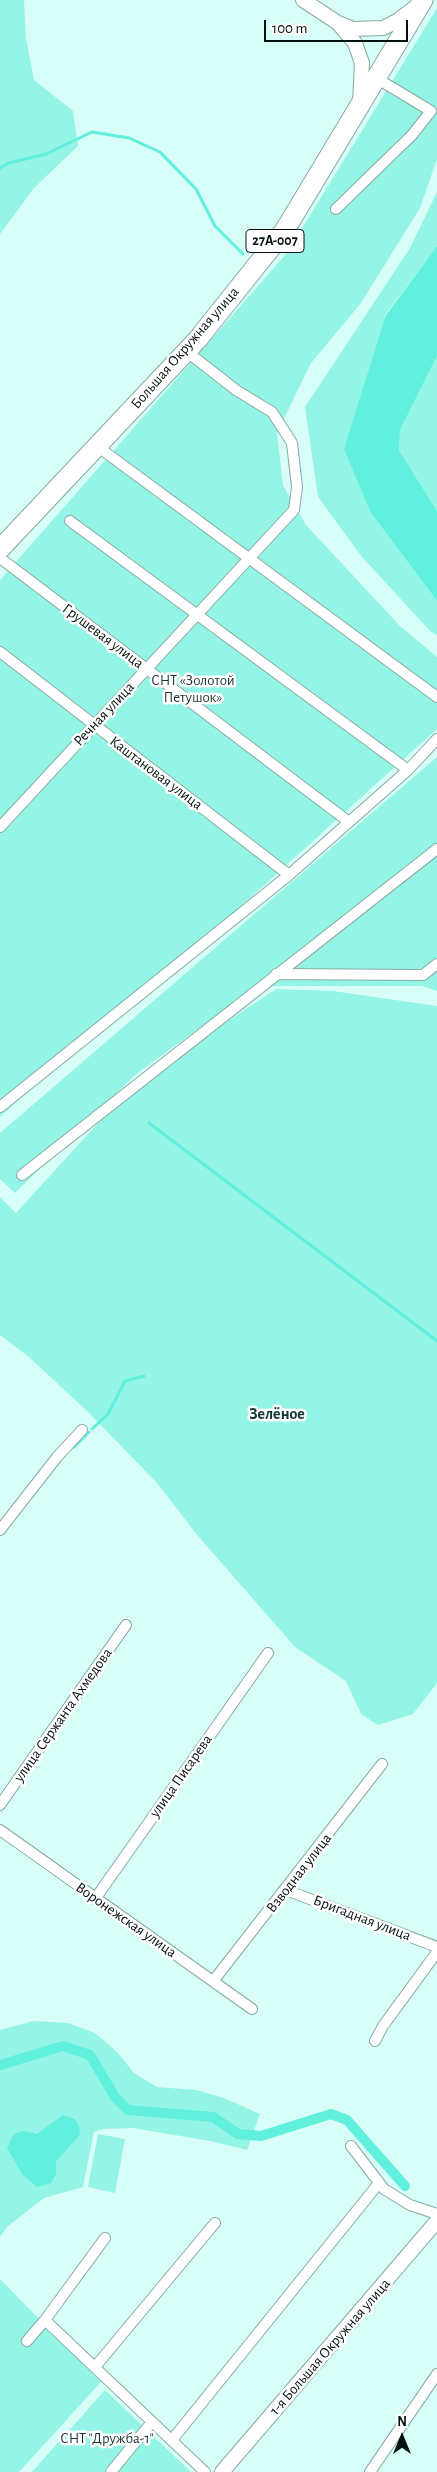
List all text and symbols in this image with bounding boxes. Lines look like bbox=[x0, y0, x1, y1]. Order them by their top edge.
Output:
scale bar bbox=[267, 10, 411, 42]
text: 100 m bbox=[272, 21, 307, 36]
road number: 27А-007 bbox=[246, 230, 304, 252]
street label: Большая Окружная улица bbox=[127, 283, 243, 413]
street label: Грушевая улица bbox=[59, 600, 147, 672]
park label: СНТ «Золотой Петушок» bbox=[151, 671, 235, 706]
street label: Речная улица bbox=[70, 678, 138, 750]
street label: Каштановая улица bbox=[106, 732, 206, 814]
district label: Зелёное bbox=[249, 1404, 305, 1424]
street label: улица Сержанта Ахмедова bbox=[10, 1645, 116, 1785]
street label: улица Писарева bbox=[146, 1731, 216, 1821]
street label: Взводная улица bbox=[262, 1830, 336, 1916]
street label: Воронежская улица bbox=[72, 1878, 180, 1962]
street label: Бригадная улица bbox=[311, 1891, 413, 1945]
street label: 1-я Большая Окружная улица bbox=[266, 2275, 394, 2419]
north arrow bbox=[377, 2412, 427, 2462]
text: N bbox=[397, 2415, 407, 2429]
park label: СНТ "Дружба-1" bbox=[60, 2429, 154, 2447]

